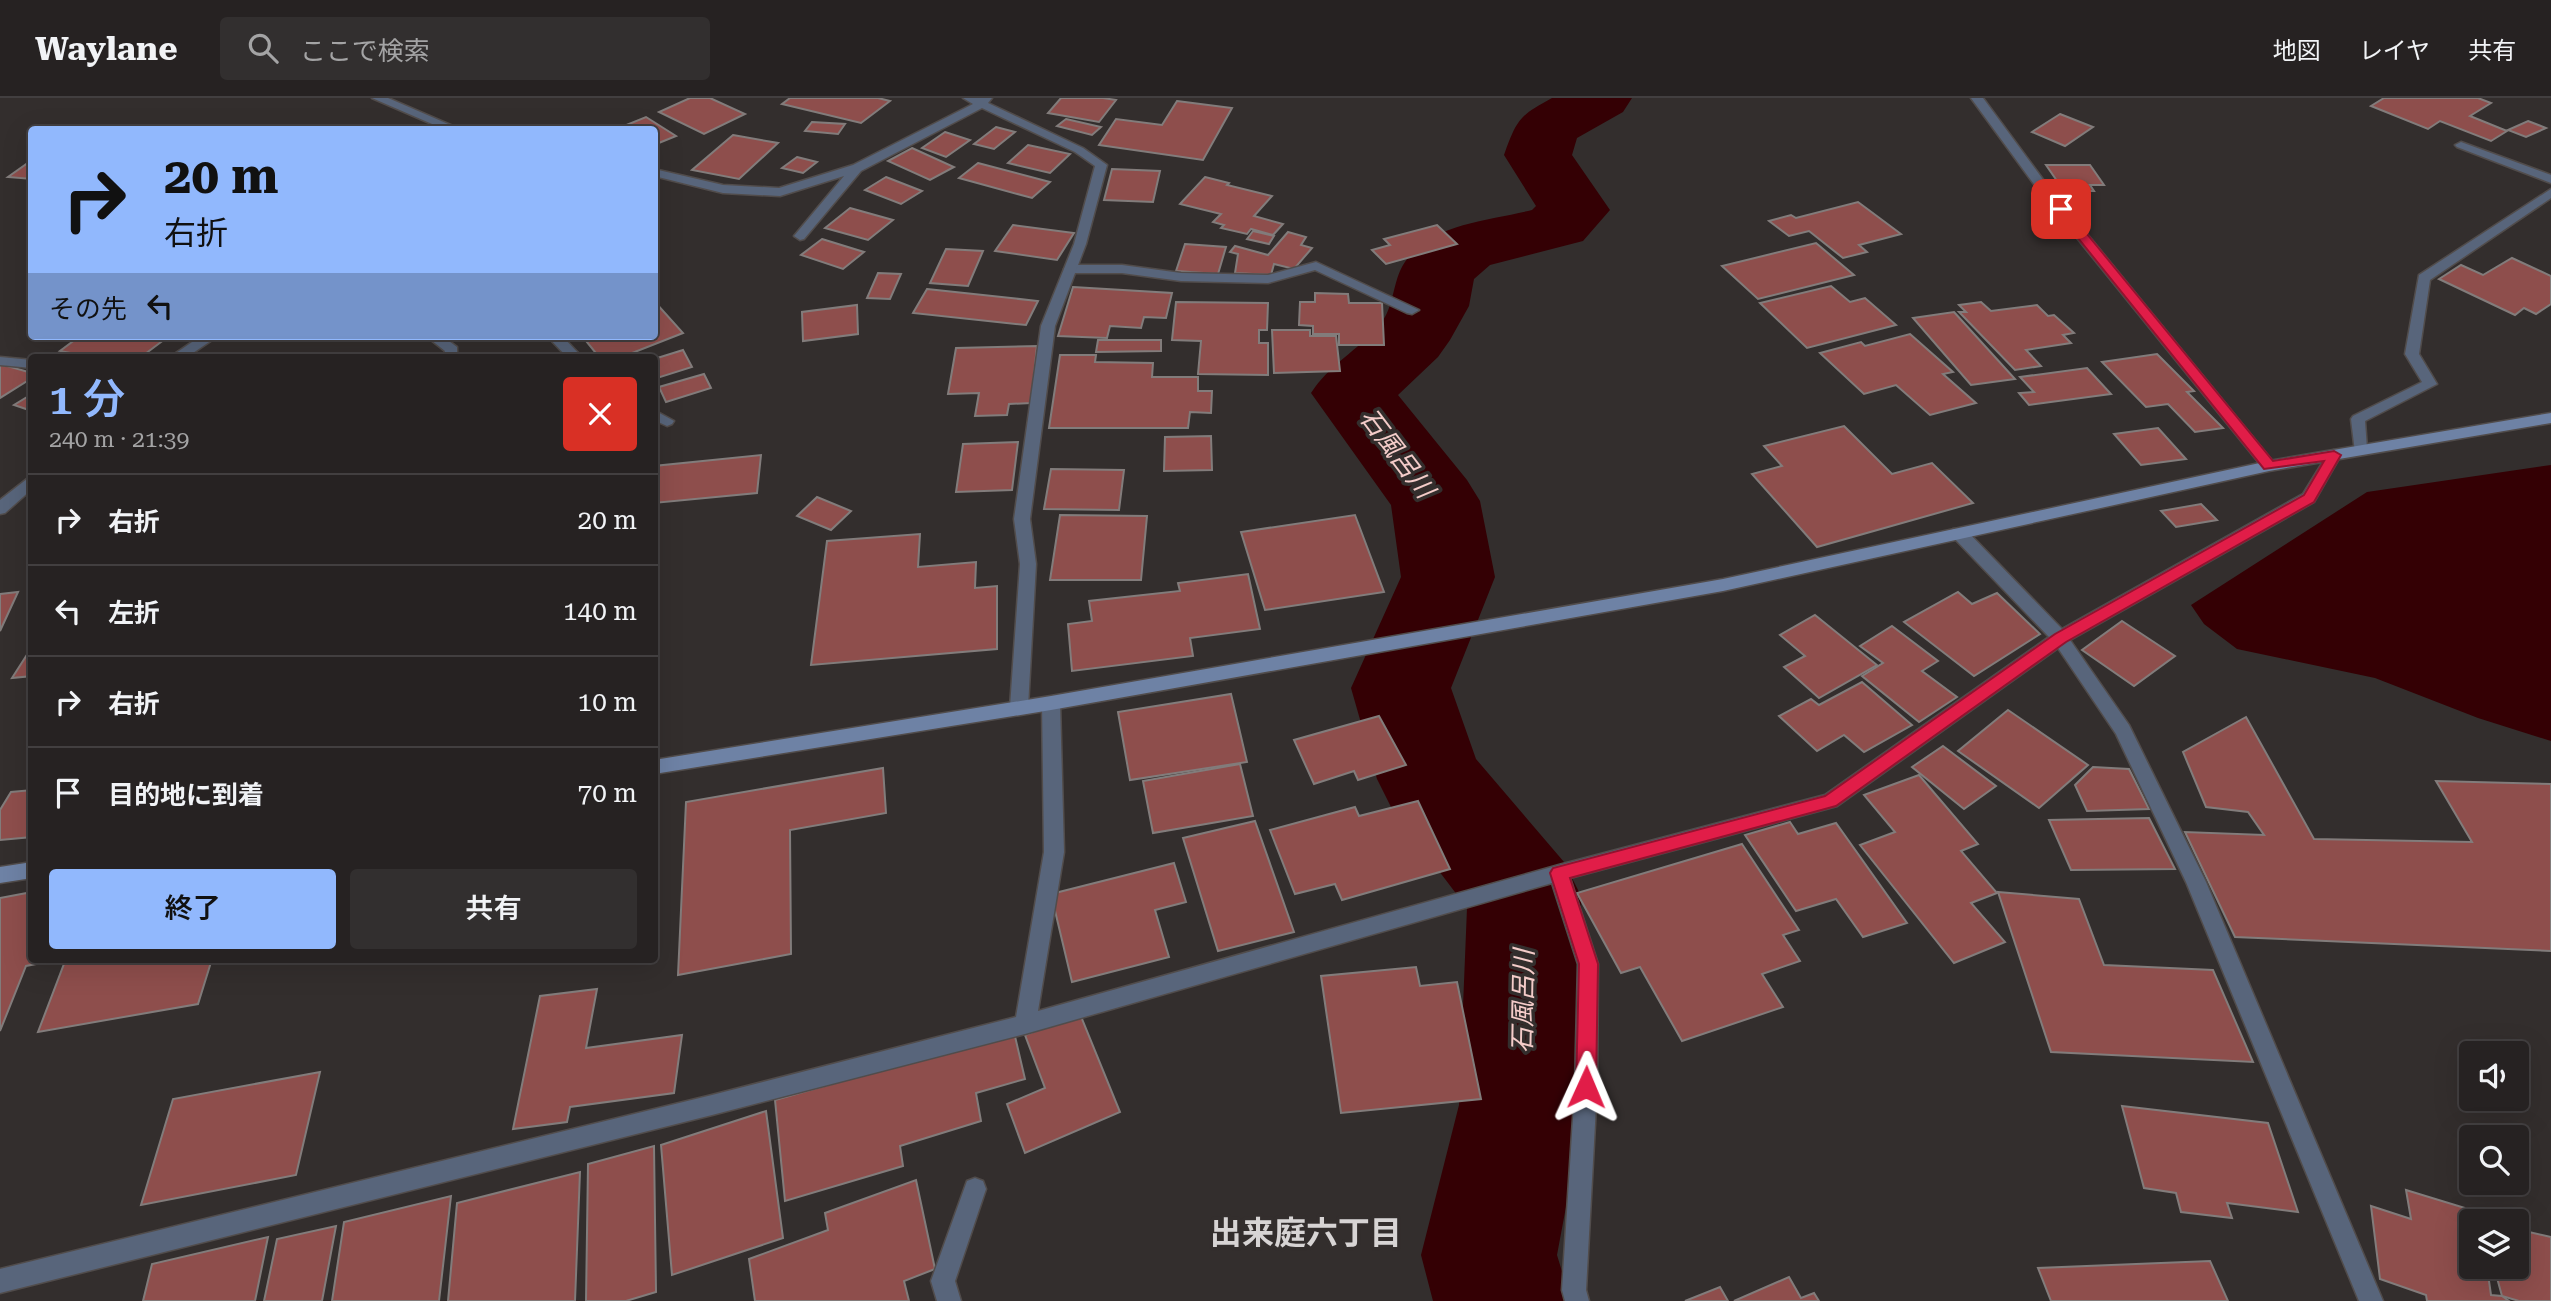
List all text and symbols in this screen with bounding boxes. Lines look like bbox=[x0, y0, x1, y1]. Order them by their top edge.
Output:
search box bbox=[220, 17, 710, 80]
text: Waylane bbox=[35, 29, 178, 68]
icon: search bbox=[244, 29, 282, 67]
text: ここで検索 bbox=[300, 36, 430, 66]
text: 地図 bbox=[2273, 37, 2321, 65]
text: レイヤ bbox=[2359, 37, 2430, 65]
text: 共有 bbox=[2468, 37, 2516, 65]
text: 20 m bbox=[164, 148, 279, 205]
icon: right bbox=[49, 154, 140, 245]
pin bbox=[2031, 179, 2091, 239]
icon: arrive bbox=[2042, 190, 2080, 228]
text: 右折 bbox=[164, 214, 228, 252]
icon: left bbox=[141, 287, 179, 325]
text: その先 bbox=[49, 294, 127, 324]
text: 1 分 bbox=[49, 375, 125, 424]
button: close bbox=[563, 377, 637, 451]
water label: 石風呂川 bbox=[1354, 402, 1442, 506]
text: 240 m · 21:39 bbox=[49, 426, 189, 453]
icon: right bbox=[49, 501, 87, 539]
text: 20 m bbox=[578, 505, 637, 535]
text: 右折 bbox=[108, 507, 160, 537]
icon: left bbox=[49, 592, 87, 630]
text: 140 m bbox=[563, 596, 637, 626]
text: 左折 bbox=[108, 598, 160, 628]
icon: right bbox=[49, 683, 87, 721]
text: 10 m bbox=[578, 687, 637, 717]
text: 右折 bbox=[108, 689, 160, 719]
icon: arrive bbox=[49, 774, 87, 812]
text: 70 m bbox=[578, 778, 637, 808]
text: 目的地に到着 bbox=[108, 780, 264, 810]
button: 終了 bbox=[49, 869, 336, 949]
button: 共有 bbox=[350, 869, 637, 949]
water label: 石風呂川 bbox=[1507, 946, 1539, 1053]
map controls bbox=[2459, 1041, 2529, 1279]
button: sound bbox=[2459, 1041, 2529, 1111]
position arrow bbox=[1549, 1050, 1623, 1124]
button: search bbox=[2459, 1125, 2529, 1195]
button: layers bbox=[2459, 1209, 2529, 1279]
district label: 出来庭六丁目 bbox=[1210, 1214, 1402, 1252]

